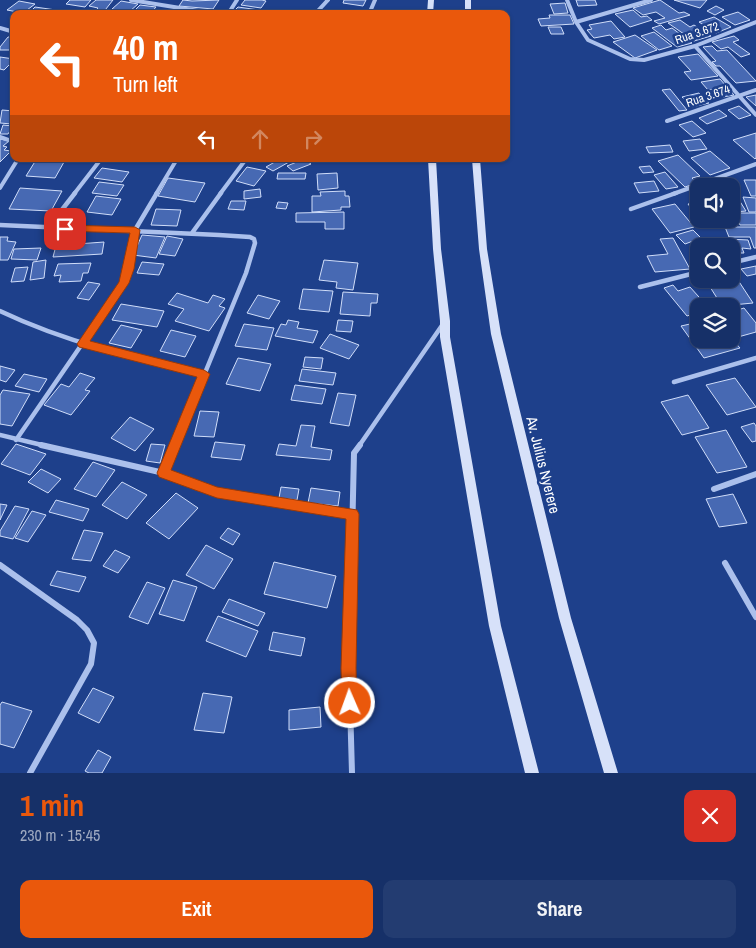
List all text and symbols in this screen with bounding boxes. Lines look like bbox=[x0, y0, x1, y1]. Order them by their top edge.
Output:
street label: Rua 3.672 bbox=[673, 18, 721, 48]
text: 40 m bbox=[113, 24, 178, 71]
icon: left bbox=[30, 30, 95, 95]
text: Turn left bbox=[113, 69, 178, 99]
street label: Rua 3.674 bbox=[684, 81, 733, 111]
icon: left bbox=[193, 125, 221, 153]
icon: ahead bbox=[246, 125, 274, 153]
icon: right bbox=[299, 125, 327, 153]
map controls bbox=[690, 178, 740, 348]
button: sound bbox=[690, 178, 740, 228]
pin bbox=[44, 208, 86, 250]
icon: arrive bbox=[51, 215, 79, 243]
button: search bbox=[690, 238, 740, 288]
button: layers bbox=[690, 298, 740, 348]
street label: Av. Julius Nyerere bbox=[521, 413, 566, 516]
position arrow bbox=[323, 676, 375, 728]
text: 1 min bbox=[20, 785, 84, 825]
button: close bbox=[684, 790, 736, 842]
text: 230 m · 15:45 bbox=[20, 824, 100, 846]
button: Exit bbox=[20, 880, 373, 938]
button: Share bbox=[383, 880, 736, 938]

